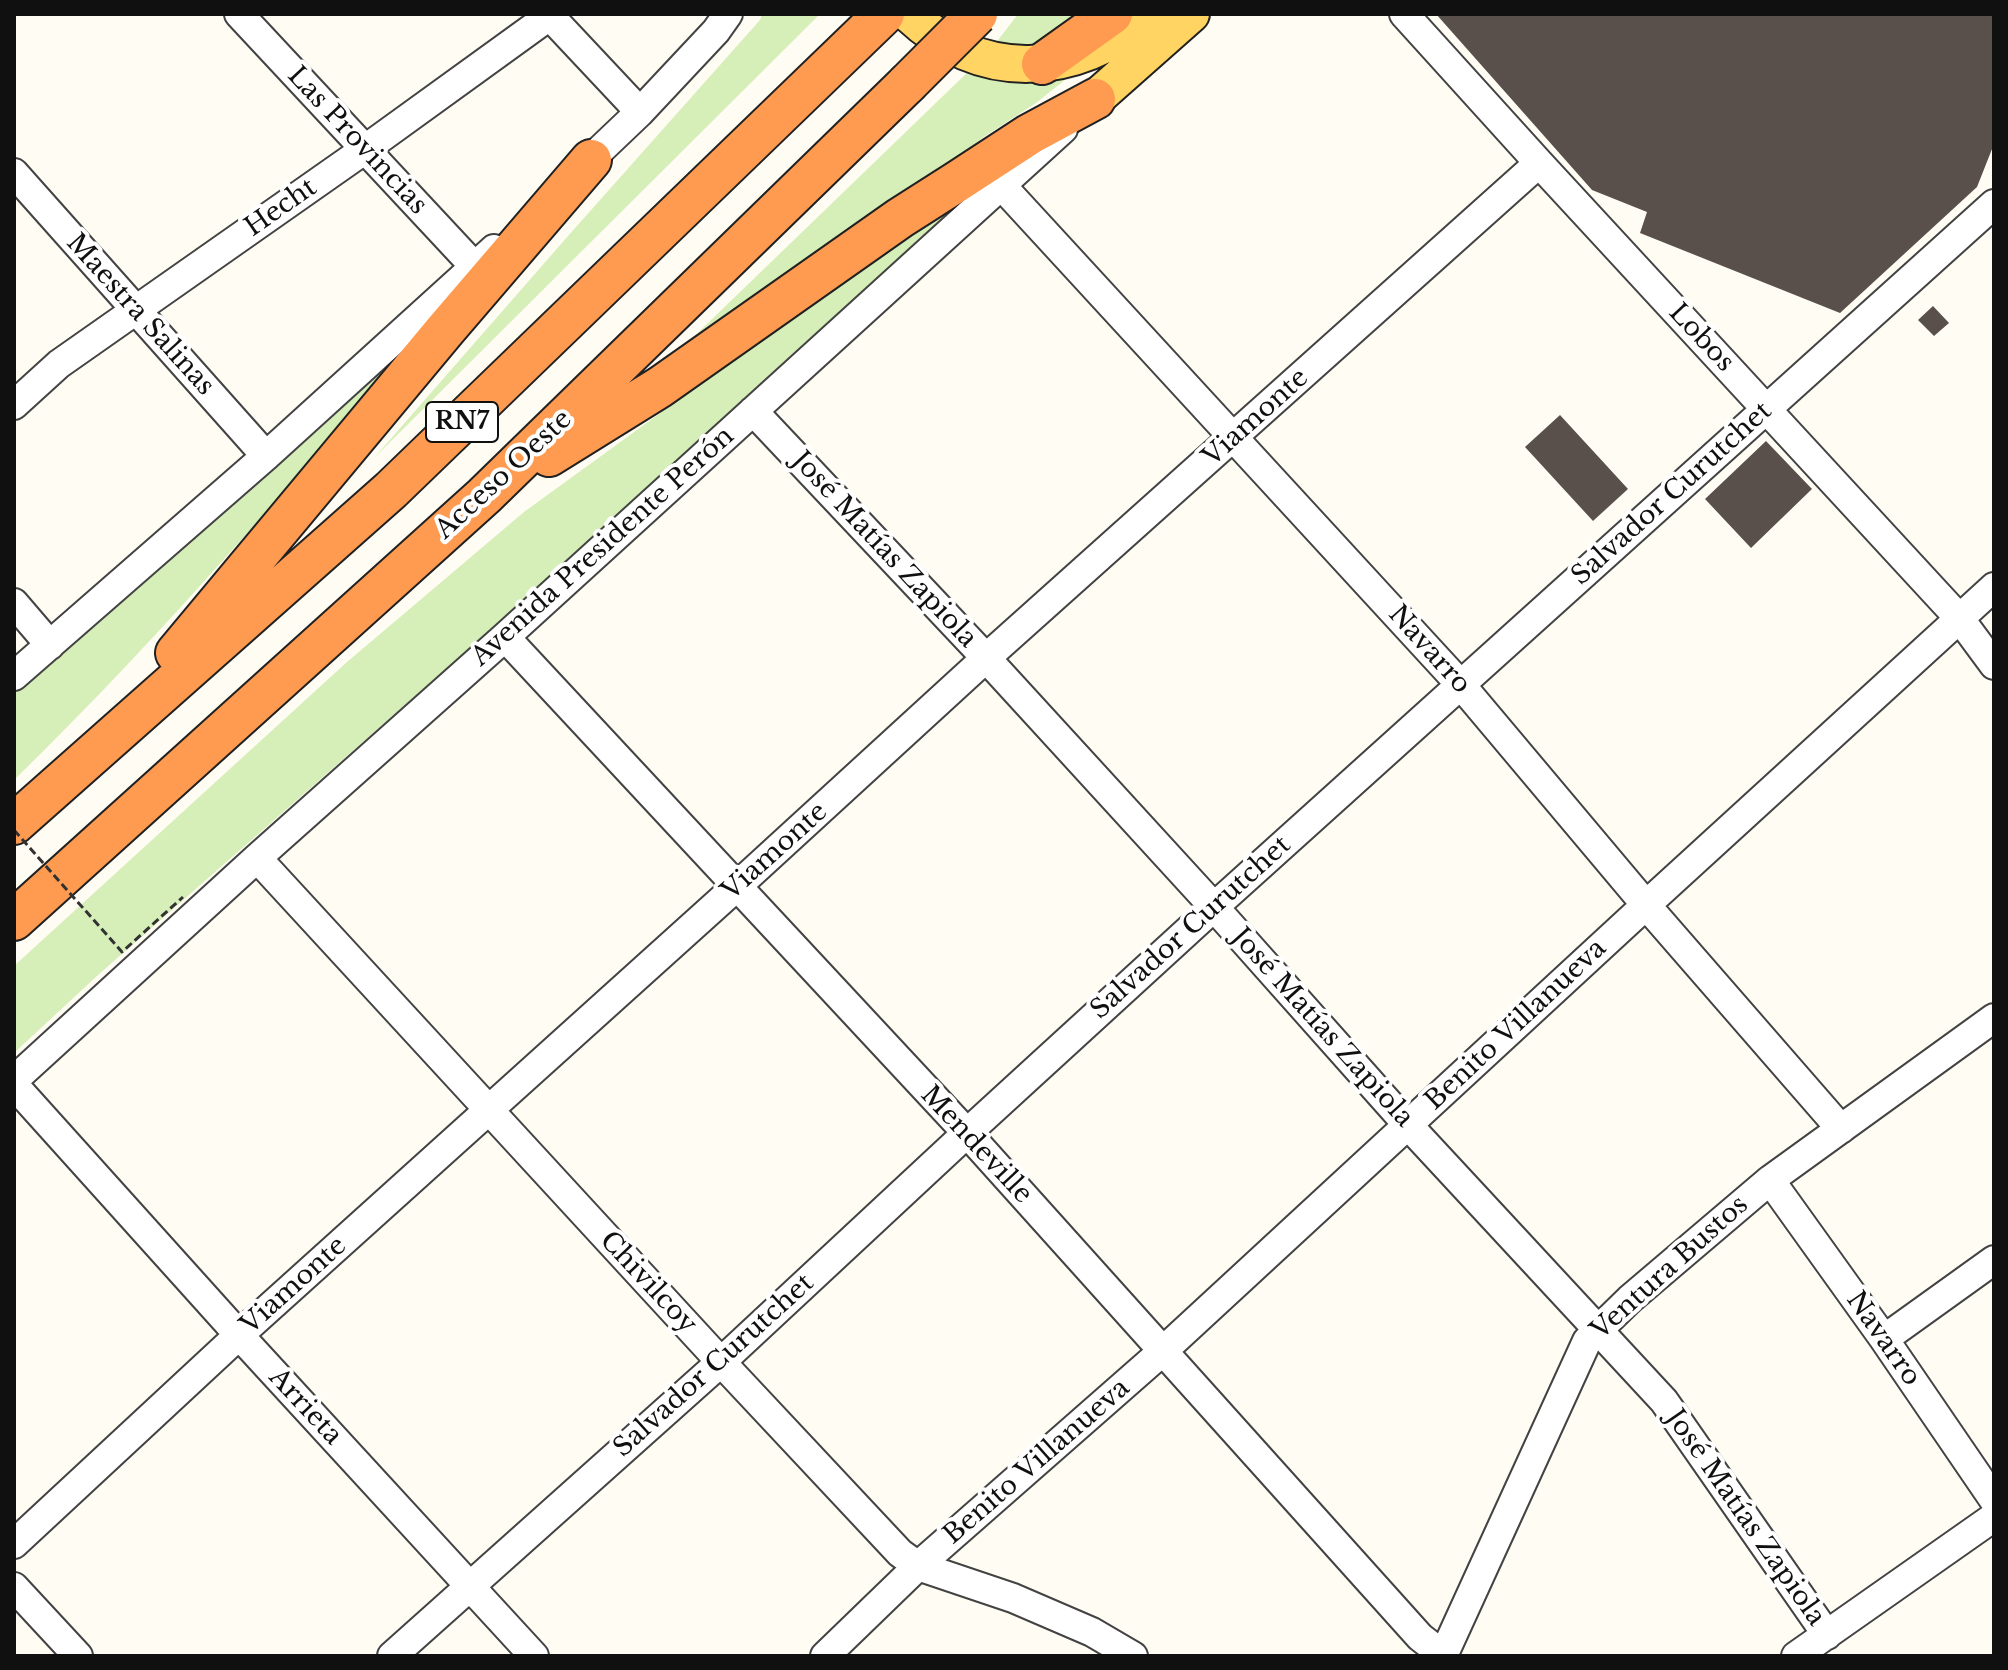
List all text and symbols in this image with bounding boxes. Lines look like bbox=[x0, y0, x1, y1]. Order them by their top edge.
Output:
street label: Las Provincias bbox=[281, 61, 433, 221]
street label: Hecht bbox=[239, 172, 323, 244]
street label: Maestra Salinas bbox=[59, 228, 221, 402]
street label: Lobos bbox=[1662, 297, 1740, 379]
street label: Viamonte bbox=[1197, 363, 1315, 473]
street label: Salvador Curutchet bbox=[1566, 396, 1778, 592]
road number: RN7 bbox=[426, 402, 498, 442]
street label: Acceso Oeste bbox=[429, 404, 579, 546]
street label: Avenida Presidente Perón bbox=[465, 421, 741, 673]
street label: José Matías Zapiola bbox=[785, 446, 983, 654]
street label: Navarro bbox=[1381, 599, 1477, 701]
street label: Viamonte bbox=[716, 797, 834, 907]
street label: Salvador Curutchet bbox=[1085, 830, 1297, 1026]
street label: José Matías Zapiola bbox=[1225, 922, 1419, 1134]
street label: Benito Villanueva bbox=[1419, 933, 1613, 1117]
street label: Mendeville bbox=[914, 1080, 1038, 1210]
street label: Ventura Bustos bbox=[1585, 1189, 1755, 1347]
street label: Chivilcoy bbox=[593, 1226, 703, 1340]
street label: Viamonte bbox=[235, 1231, 353, 1341]
street label: Salvador Curutchet bbox=[608, 1268, 820, 1464]
street label: Navarro bbox=[1839, 1286, 1927, 1392]
street label: Arrieta bbox=[262, 1362, 348, 1452]
street label: Benito Villanueva bbox=[938, 1373, 1136, 1551]
street label: José Matías Zapiola bbox=[1659, 1404, 1831, 1632]

